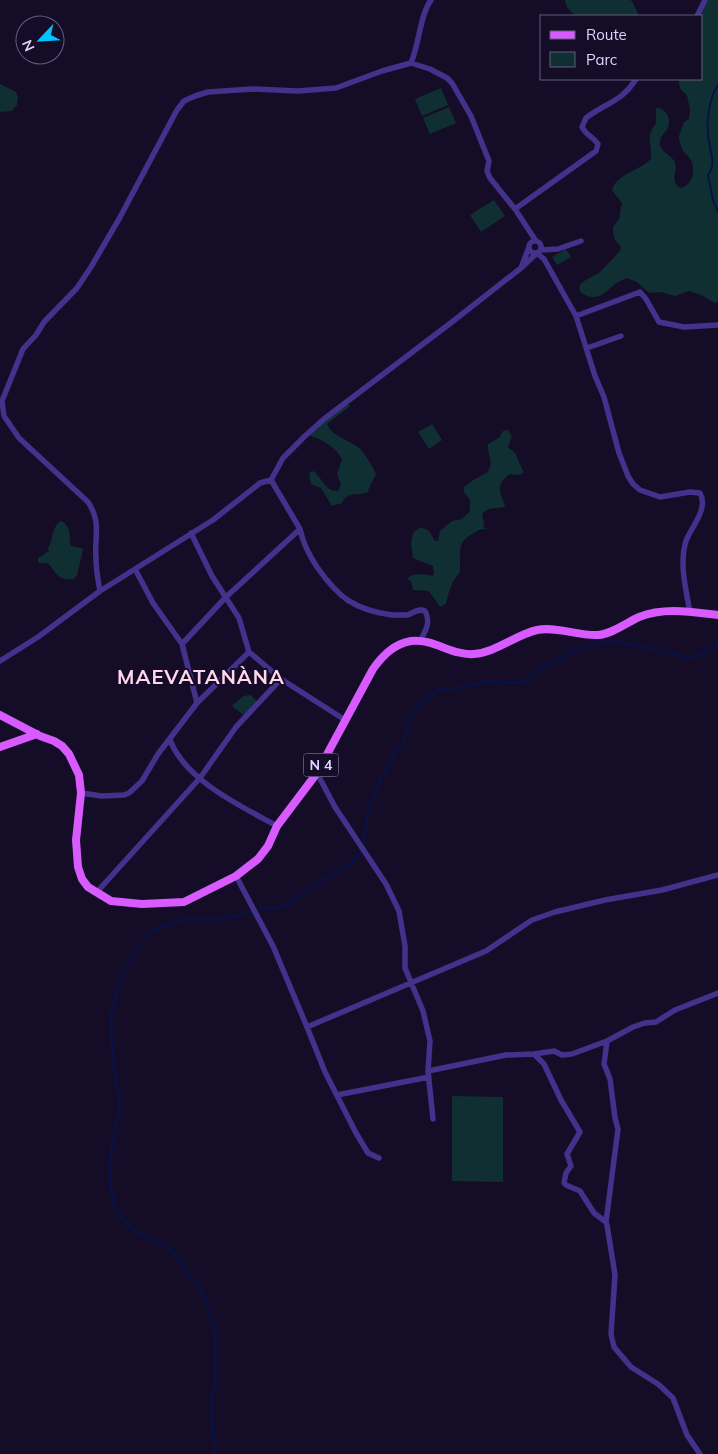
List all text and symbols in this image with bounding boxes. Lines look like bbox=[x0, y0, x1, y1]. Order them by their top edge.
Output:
north arrow bbox=[15, 15, 65, 65]
legend bbox=[540, 15, 703, 80]
text: Route bbox=[586, 25, 627, 44]
text: N bbox=[18, 37, 39, 54]
text: Parc bbox=[586, 50, 617, 69]
district label: MAEVATANÀNA bbox=[117, 664, 285, 689]
road number: N 4 bbox=[304, 754, 338, 776]

